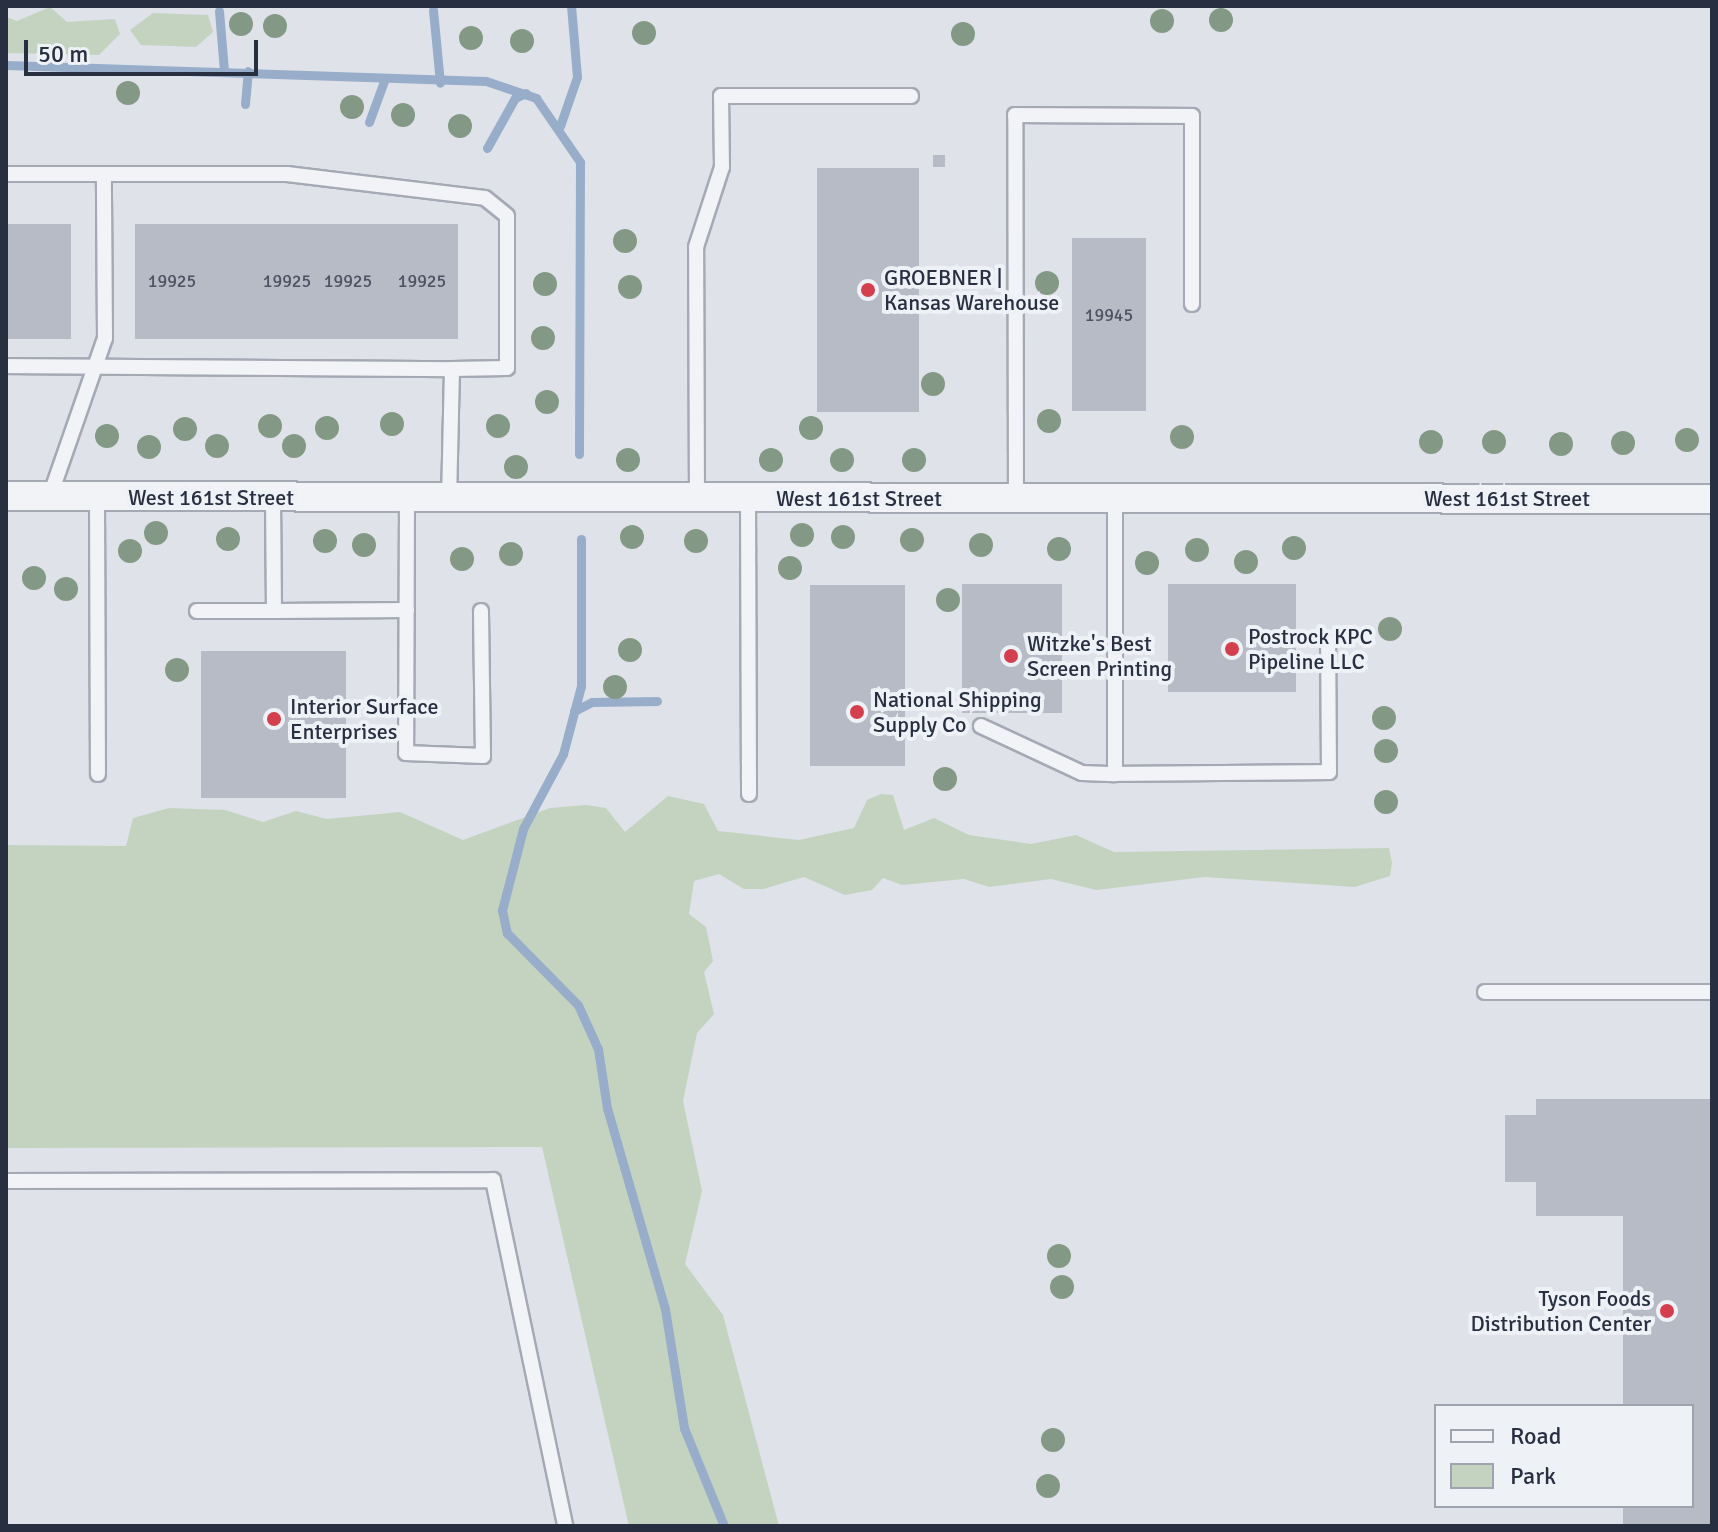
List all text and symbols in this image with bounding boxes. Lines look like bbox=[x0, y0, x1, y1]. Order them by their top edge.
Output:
scale bar bbox=[28, 24, 262, 74]
text: 50 m bbox=[38, 39, 88, 69]
place label: GROEBNER | Kansas Warehouse bbox=[884, 264, 1059, 316]
house number: 19925 bbox=[148, 270, 196, 292]
house number: 19925 bbox=[263, 270, 311, 292]
house number: 19925 bbox=[324, 270, 372, 292]
house number: 19925 bbox=[398, 270, 446, 292]
marker: GROEBNER | Kansas Warehouse bbox=[859, 281, 877, 299]
house number: 19945 bbox=[1085, 304, 1133, 326]
street label: West 161st Street bbox=[128, 485, 294, 511]
street label: West 161st Street bbox=[776, 486, 942, 512]
street label: West 161st Street bbox=[1424, 486, 1590, 512]
place label: Postrock KPC Pipeline LLC bbox=[1248, 623, 1373, 674]
place label: Witzke's Best Screen Printing bbox=[1027, 630, 1172, 682]
marker: Postrock KPC Pipeline LLC bbox=[1223, 640, 1241, 658]
marker: Witzke's Best Screen Printing bbox=[1002, 647, 1020, 665]
place label: National Shipping Supply Co bbox=[873, 686, 1042, 738]
place label: Interior Surface Enterprises bbox=[290, 693, 438, 744]
marker: National Shipping Supply Co bbox=[848, 703, 866, 721]
marker: Interior Surface Enterprises bbox=[265, 710, 283, 728]
place label: Tyson Foods Distribution Center bbox=[1471, 1285, 1651, 1336]
marker: Tyson Foods Distribution Center bbox=[1658, 1302, 1676, 1320]
legend bbox=[1434, 1404, 1694, 1508]
text: Road bbox=[1510, 1421, 1561, 1451]
text: Park bbox=[1510, 1461, 1556, 1491]

